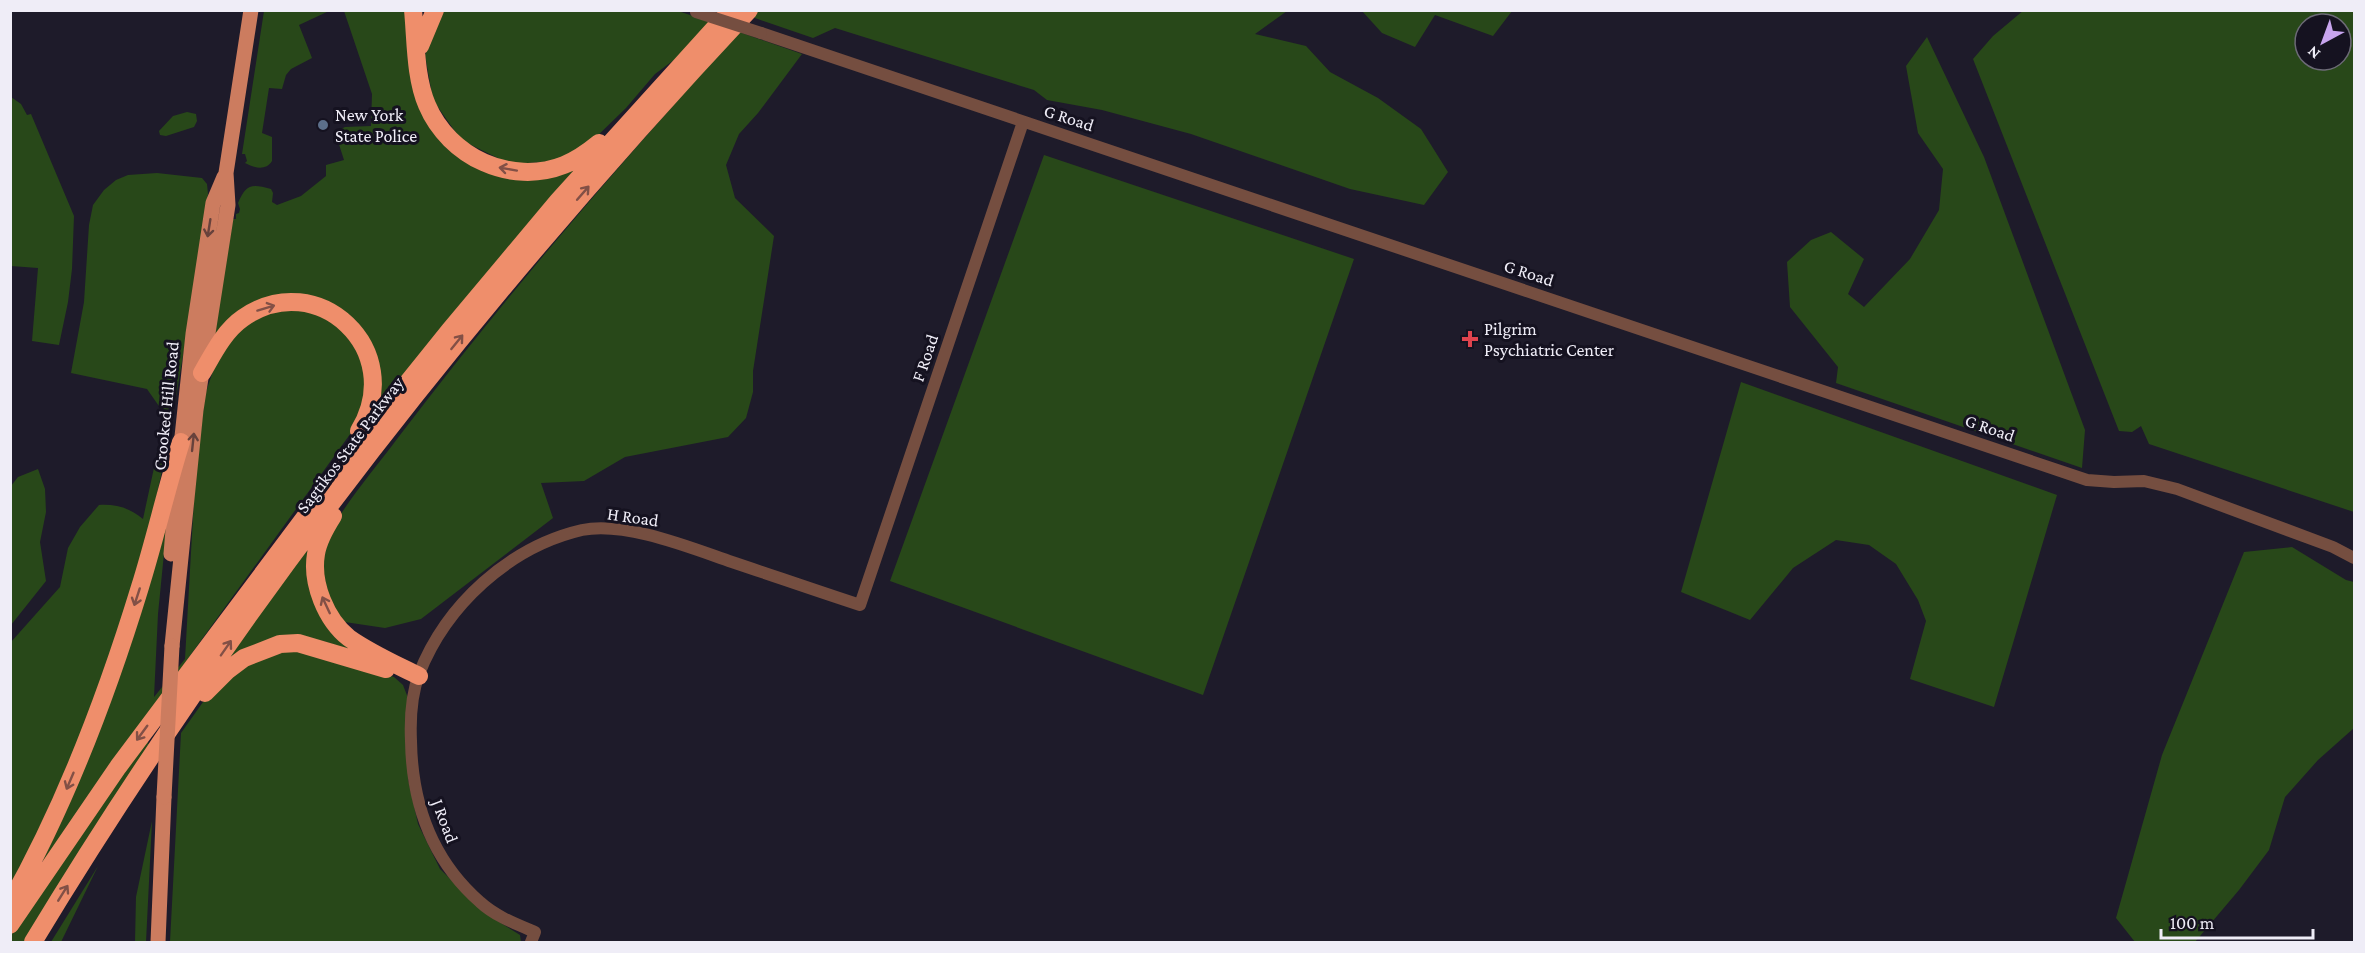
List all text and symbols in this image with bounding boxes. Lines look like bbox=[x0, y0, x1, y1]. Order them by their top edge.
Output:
north arrow bbox=[2293, 12, 2353, 72]
text: N bbox=[2304, 43, 2323, 63]
street label: G Road bbox=[1042, 101, 1097, 136]
place label: New York State Police bbox=[335, 105, 417, 146]
marker: New York State Police bbox=[316, 118, 330, 132]
one-way arrow bbox=[498, 163, 518, 174]
one-way arrow bbox=[576, 186, 590, 201]
one-way arrow bbox=[204, 218, 215, 238]
street label: G Road bbox=[1502, 256, 1557, 291]
one-way arrow bbox=[256, 302, 275, 313]
place label: Pilgrim Psychiatric Center bbox=[1484, 319, 1615, 360]
marker: Pilgrim Psychiatric Center bbox=[1461, 330, 1479, 348]
street label: F Road bbox=[908, 331, 943, 384]
one-way arrow bbox=[451, 334, 464, 350]
street label: Crooked Hill Road bbox=[149, 340, 183, 471]
street label: Sagtikos State Parkway bbox=[292, 373, 408, 517]
street label: G Road bbox=[1963, 410, 2018, 446]
one-way arrow bbox=[188, 433, 199, 453]
street label: H Road bbox=[606, 504, 660, 531]
one-way arrow bbox=[130, 588, 141, 606]
one-way arrow bbox=[319, 597, 331, 615]
one-way arrow bbox=[220, 641, 232, 657]
one-way arrow bbox=[136, 725, 149, 741]
one-way arrow bbox=[64, 771, 75, 789]
street label: J Road bbox=[427, 794, 463, 846]
one-way arrow bbox=[58, 885, 70, 902]
scale bar bbox=[2161, 902, 2312, 940]
text: 100 m bbox=[2170, 913, 2215, 933]

